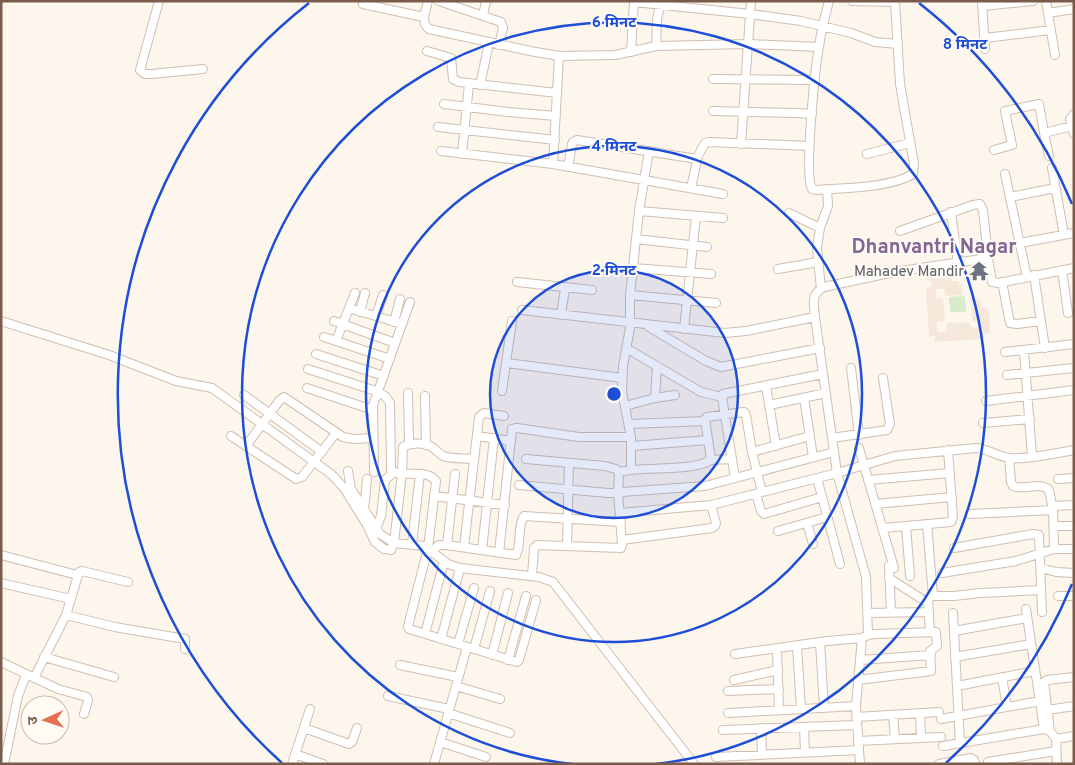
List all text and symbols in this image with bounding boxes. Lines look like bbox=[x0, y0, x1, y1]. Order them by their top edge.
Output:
text: 6 मिनट bbox=[592, 14, 637, 33]
text: 8 मिनट bbox=[943, 36, 988, 55]
text: 4 मिनट bbox=[592, 138, 637, 157]
district label: Dhanvantri Nagar bbox=[851, 235, 1017, 261]
temple icon: Mahadev Mandir bbox=[968, 260, 990, 282]
text: 2 मिनट bbox=[592, 262, 637, 281]
place label: Mahadev Mandir bbox=[854, 263, 964, 282]
centre of rings bbox=[605, 385, 623, 403]
north arrow bbox=[20, 695, 70, 745]
text: उ bbox=[25, 715, 42, 725]

